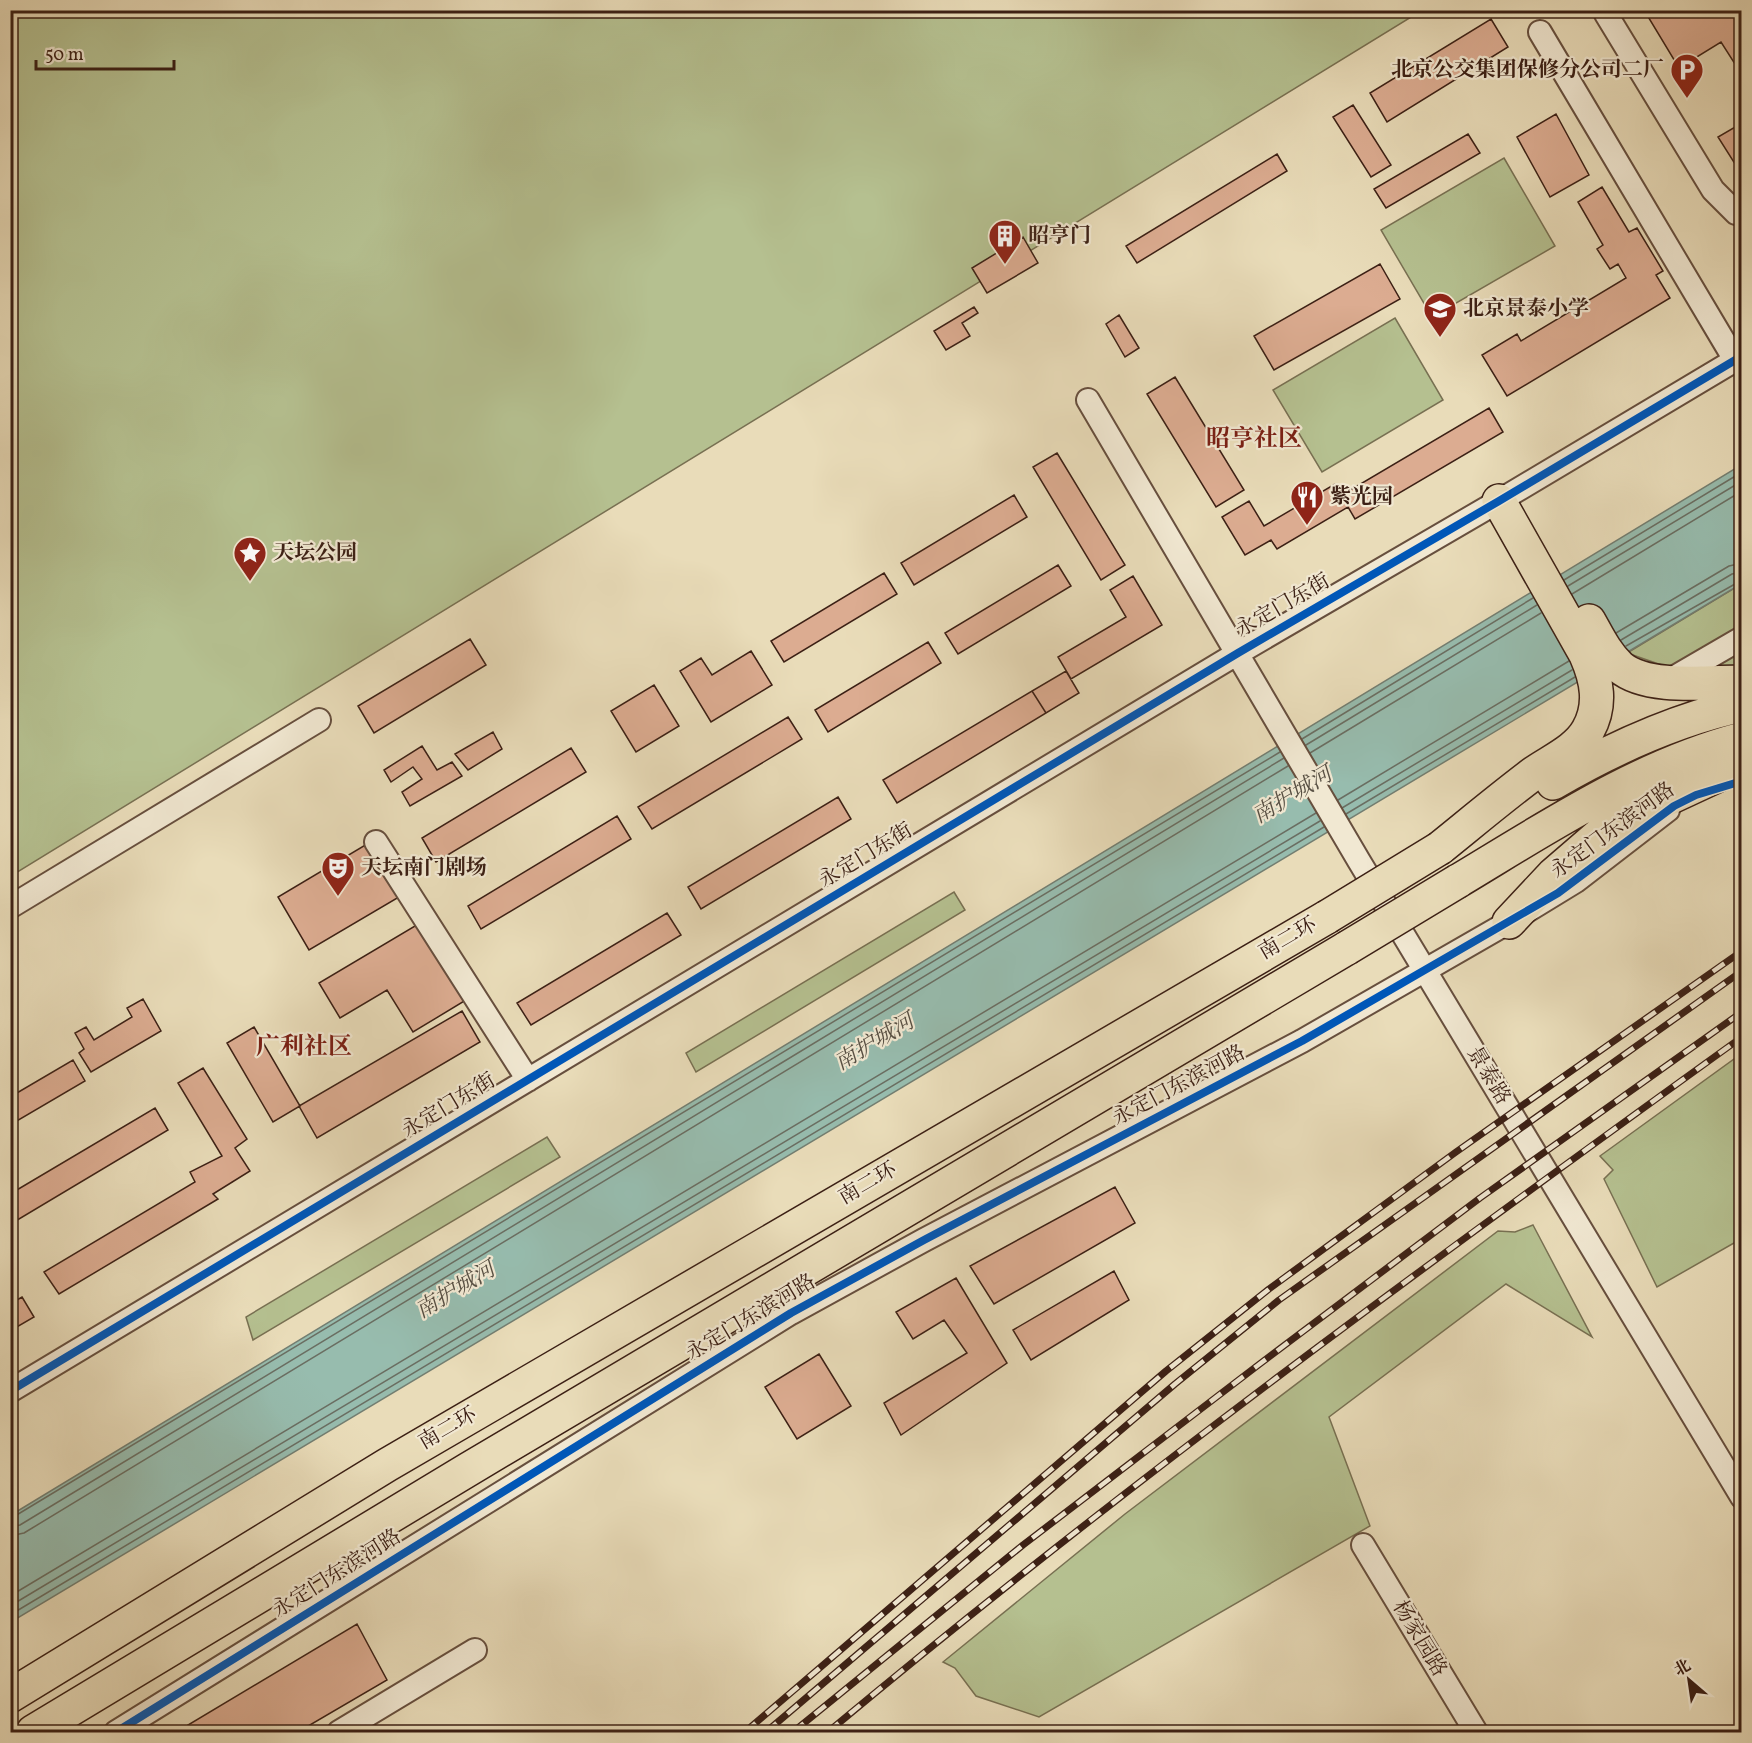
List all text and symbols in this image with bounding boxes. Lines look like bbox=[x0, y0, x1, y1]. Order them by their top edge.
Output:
scale bar bbox=[36, 33, 174, 71]
text: 50 m bbox=[45, 43, 84, 68]
parking icon: 北京公交集团保修分公司二厂 bbox=[1669, 52, 1705, 99]
place label: 北京公交集团保修分公司二厂 bbox=[1391, 56, 1664, 85]
building icon: 昭亨门 bbox=[987, 218, 1023, 265]
place label: 昭亨门 bbox=[1028, 222, 1091, 251]
school or university icon: 北京景泰小学 bbox=[1422, 291, 1458, 338]
place label: 北京景泰小学 bbox=[1463, 295, 1589, 324]
district label: 昭亨社区 bbox=[1206, 423, 1302, 457]
restaurant icon: 紫光园 bbox=[1289, 479, 1325, 526]
place label: 紫光园 bbox=[1330, 483, 1393, 512]
place icon: 天坛公园 bbox=[232, 535, 268, 582]
place label: 天坛公园 bbox=[273, 539, 357, 568]
street label: 永定门东街 bbox=[1230, 567, 1336, 645]
water label: 南护城河 bbox=[1247, 758, 1342, 832]
street label: 永定门东滨河路 bbox=[1545, 776, 1681, 886]
street label: 永定门东街 bbox=[814, 817, 918, 895]
theatre icon: 天坛南门剧场 bbox=[320, 850, 356, 897]
place label: 天坛南门剧场 bbox=[361, 854, 487, 883]
street label: 南二环 bbox=[1253, 911, 1323, 967]
water label: 南护城河 bbox=[829, 1005, 924, 1079]
district label: 广利社区 bbox=[256, 1031, 352, 1065]
street label: 永定门东滨河路 bbox=[1107, 1039, 1251, 1133]
street label: 景泰路 bbox=[1459, 1042, 1517, 1110]
street label: 永定门东街 bbox=[397, 1067, 501, 1145]
street label: 南二环 bbox=[833, 1156, 903, 1212]
water label: 南护城河 bbox=[410, 1253, 505, 1327]
street label: 永定门东滨河路 bbox=[681, 1268, 821, 1368]
street label: 南二环 bbox=[413, 1401, 483, 1457]
street label: 永定门东滨河路 bbox=[267, 1523, 407, 1625]
street label: 杨家园路 bbox=[1385, 1596, 1453, 1682]
north arrow bbox=[1659, 1650, 1719, 1710]
text: 北 bbox=[1670, 1655, 1695, 1682]

